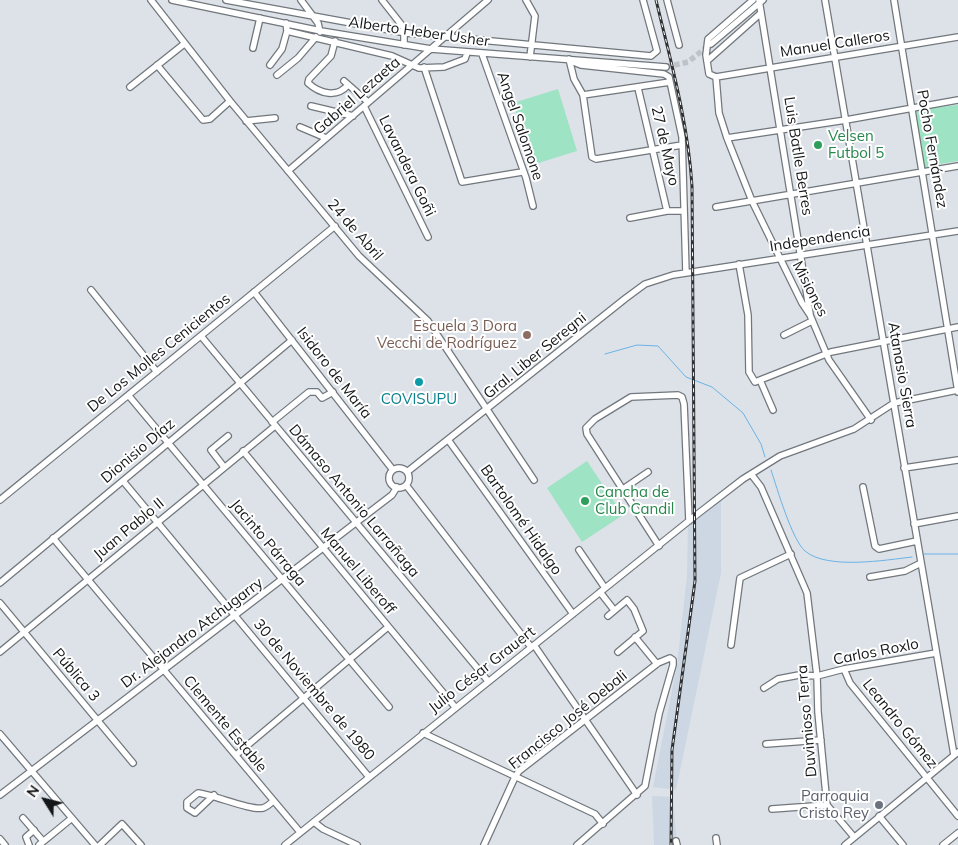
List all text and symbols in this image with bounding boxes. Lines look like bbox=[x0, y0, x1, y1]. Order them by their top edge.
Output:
street label: Alberto Heber Usher bbox=[347, 13, 491, 51]
street label: Manuel Calleros bbox=[779, 26, 891, 62]
street label: Gabriel Lezaeta bbox=[310, 53, 404, 139]
street label: Angel Salomone bbox=[493, 69, 547, 183]
street label: Pocho Fernández bbox=[913, 88, 951, 210]
street label: Luis Batlle Berres bbox=[780, 95, 816, 217]
street label: 27 de Mayo bbox=[647, 104, 683, 188]
street label: Lavandera Goñi bbox=[375, 113, 439, 219]
place label: Velsen Futbol 5 bbox=[828, 127, 884, 162]
marker: Velsen Futbol 5 bbox=[812, 139, 824, 151]
street label: 24 de Abril bbox=[323, 196, 387, 264]
street label: Independencia bbox=[768, 222, 872, 256]
street label: Misiones bbox=[788, 258, 832, 320]
street label: De Los Molles Cenicientos bbox=[84, 290, 234, 416]
street label: Gral. Liber Seregni bbox=[480, 309, 590, 403]
place label: Escuela 3 Dora Vecchi de Rodríguez bbox=[377, 317, 517, 352]
street label: Atanasio Sierra bbox=[884, 321, 920, 429]
street label: Isidoro de María bbox=[293, 324, 375, 422]
marker: Escuela 3 Dora Vecchi de Rodríguez bbox=[521, 329, 533, 341]
marker: COVISUPU bbox=[413, 376, 425, 388]
place label: COVISUPU bbox=[381, 390, 457, 408]
street label: Dionisio Díaz bbox=[97, 415, 179, 487]
street label: Dámaso Antonio Larrañaga bbox=[285, 421, 423, 581]
street label: Bartolomé Hidalgo bbox=[476, 461, 566, 579]
place label: Cancha de Club Candil bbox=[595, 483, 674, 518]
street label: Juan Pablo II bbox=[90, 494, 168, 564]
marker: Cancha de Club Candil bbox=[579, 495, 591, 507]
street label: Jacinto Párraga bbox=[226, 496, 310, 590]
street label: Manuel Liberoff bbox=[317, 524, 399, 618]
street label: Dr. Alejandro Atchugarry bbox=[118, 574, 266, 692]
street label: 30 de Noviembre de 1980 bbox=[250, 616, 378, 764]
street label: Julio César Grauert bbox=[425, 623, 539, 717]
street label: Carlos Roxlo bbox=[832, 635, 920, 669]
street label: Pública 3 bbox=[49, 645, 103, 705]
street label: Duvimioso Terra bbox=[793, 664, 821, 778]
street label: Francisco José Debali bbox=[505, 667, 631, 773]
street label: Clemente Estable bbox=[179, 672, 271, 776]
street label: Leandro Gómez bbox=[859, 676, 941, 772]
north arrow bbox=[20, 775, 70, 825]
text: N bbox=[22, 782, 43, 801]
place label: Parroquia Cristo Rey bbox=[798, 787, 869, 822]
marker: Parroquia Cristo Rey bbox=[873, 799, 885, 811]

